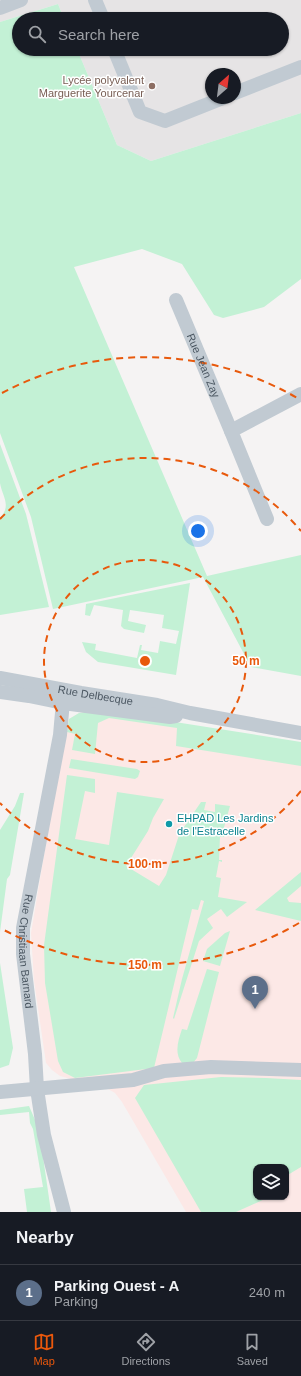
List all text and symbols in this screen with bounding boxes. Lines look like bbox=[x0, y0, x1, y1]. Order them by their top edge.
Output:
search box bbox=[12, 12, 289, 56]
icon: search bbox=[26, 23, 48, 45]
text: Search here bbox=[58, 26, 140, 43]
north arrow bbox=[205, 68, 241, 104]
place label: Lycée polyvalent Marguerite Yourcenar bbox=[39, 74, 144, 99]
marker: Lycée polyvalent Marguerite Yourcenar bbox=[147, 81, 157, 91]
street label: Rue Jean Zay bbox=[185, 332, 222, 400]
your location bbox=[188, 521, 208, 541]
centre of rings bbox=[138, 654, 152, 668]
text: 50 m bbox=[232, 654, 260, 668]
street label: Rue Delbecque bbox=[57, 683, 134, 707]
place label: EHPAD Les Jardins de l'Estracelle bbox=[177, 812, 274, 837]
marker: EHPAD Les Jardins de l'Estracelle bbox=[164, 819, 174, 829]
text: 100 m bbox=[128, 857, 162, 871]
street label: Rue Christiaan Barnard bbox=[17, 893, 35, 1009]
text: 150 m bbox=[128, 958, 162, 972]
pin: 1 bbox=[242, 976, 268, 1009]
map controls bbox=[253, 1164, 289, 1200]
button: layers bbox=[253, 1164, 289, 1200]
text: Nearby bbox=[16, 1228, 74, 1247]
text: Parking Ouest - A bbox=[54, 1277, 179, 1294]
text: 1 bbox=[25, 1285, 33, 1300]
text: 240 m bbox=[249, 1285, 285, 1300]
text: Parking bbox=[54, 1294, 98, 1309]
tab: Map bbox=[33, 1331, 55, 1367]
tab: Directions bbox=[121, 1331, 170, 1367]
tab: Saved bbox=[237, 1331, 268, 1367]

